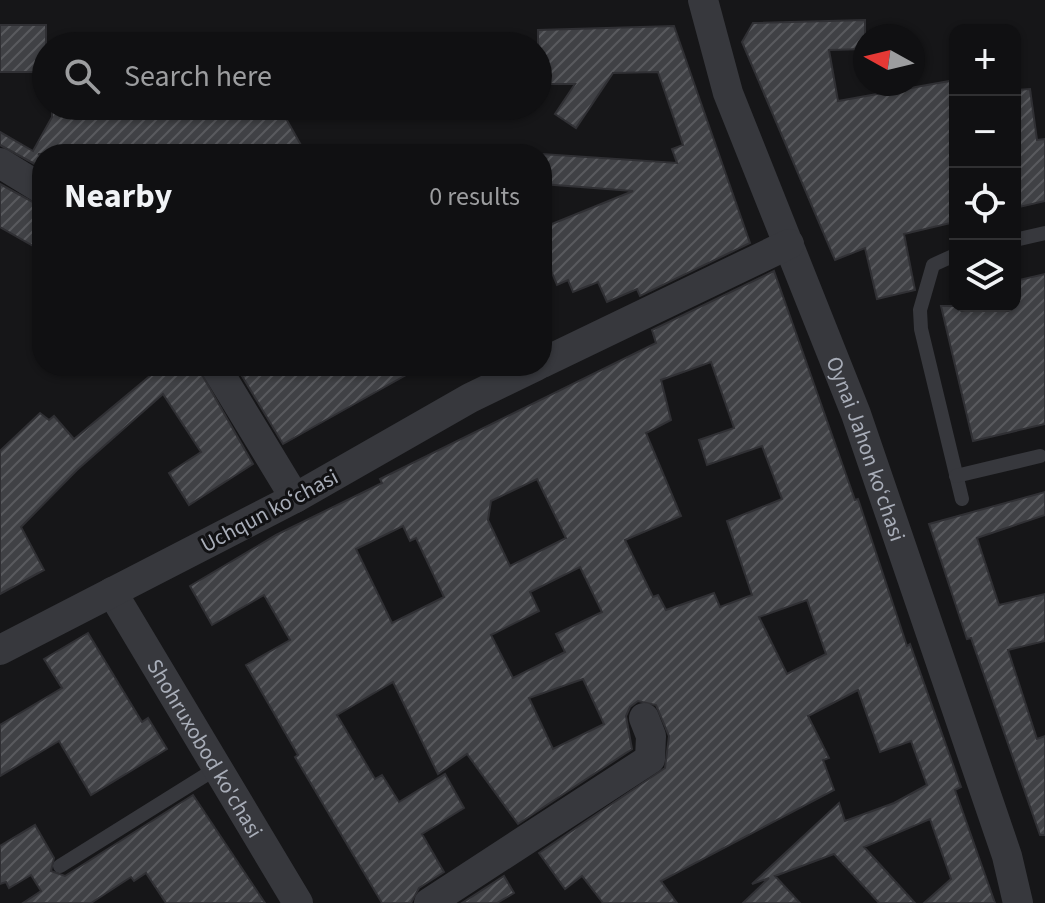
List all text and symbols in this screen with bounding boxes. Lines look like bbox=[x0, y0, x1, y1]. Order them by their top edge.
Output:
north arrow bbox=[853, 24, 925, 96]
map controls bbox=[949, 24, 1021, 312]
button: + bbox=[949, 24, 1021, 96]
search box bbox=[32, 32, 552, 120]
icon: search bbox=[60, 54, 104, 98]
text: Search here bbox=[124, 55, 272, 98]
button: − bbox=[949, 96, 1021, 168]
button: locate bbox=[949, 168, 1021, 240]
text: Nearby bbox=[64, 172, 172, 221]
text: 0 results bbox=[429, 178, 520, 215]
button: layers bbox=[949, 240, 1021, 312]
street label: Oynai Jahon ko‘chasi bbox=[818, 352, 913, 546]
street label: Uchqun koʻchasi bbox=[195, 461, 344, 561]
street label: Shohruxobod ko'chasi bbox=[139, 653, 271, 844]

